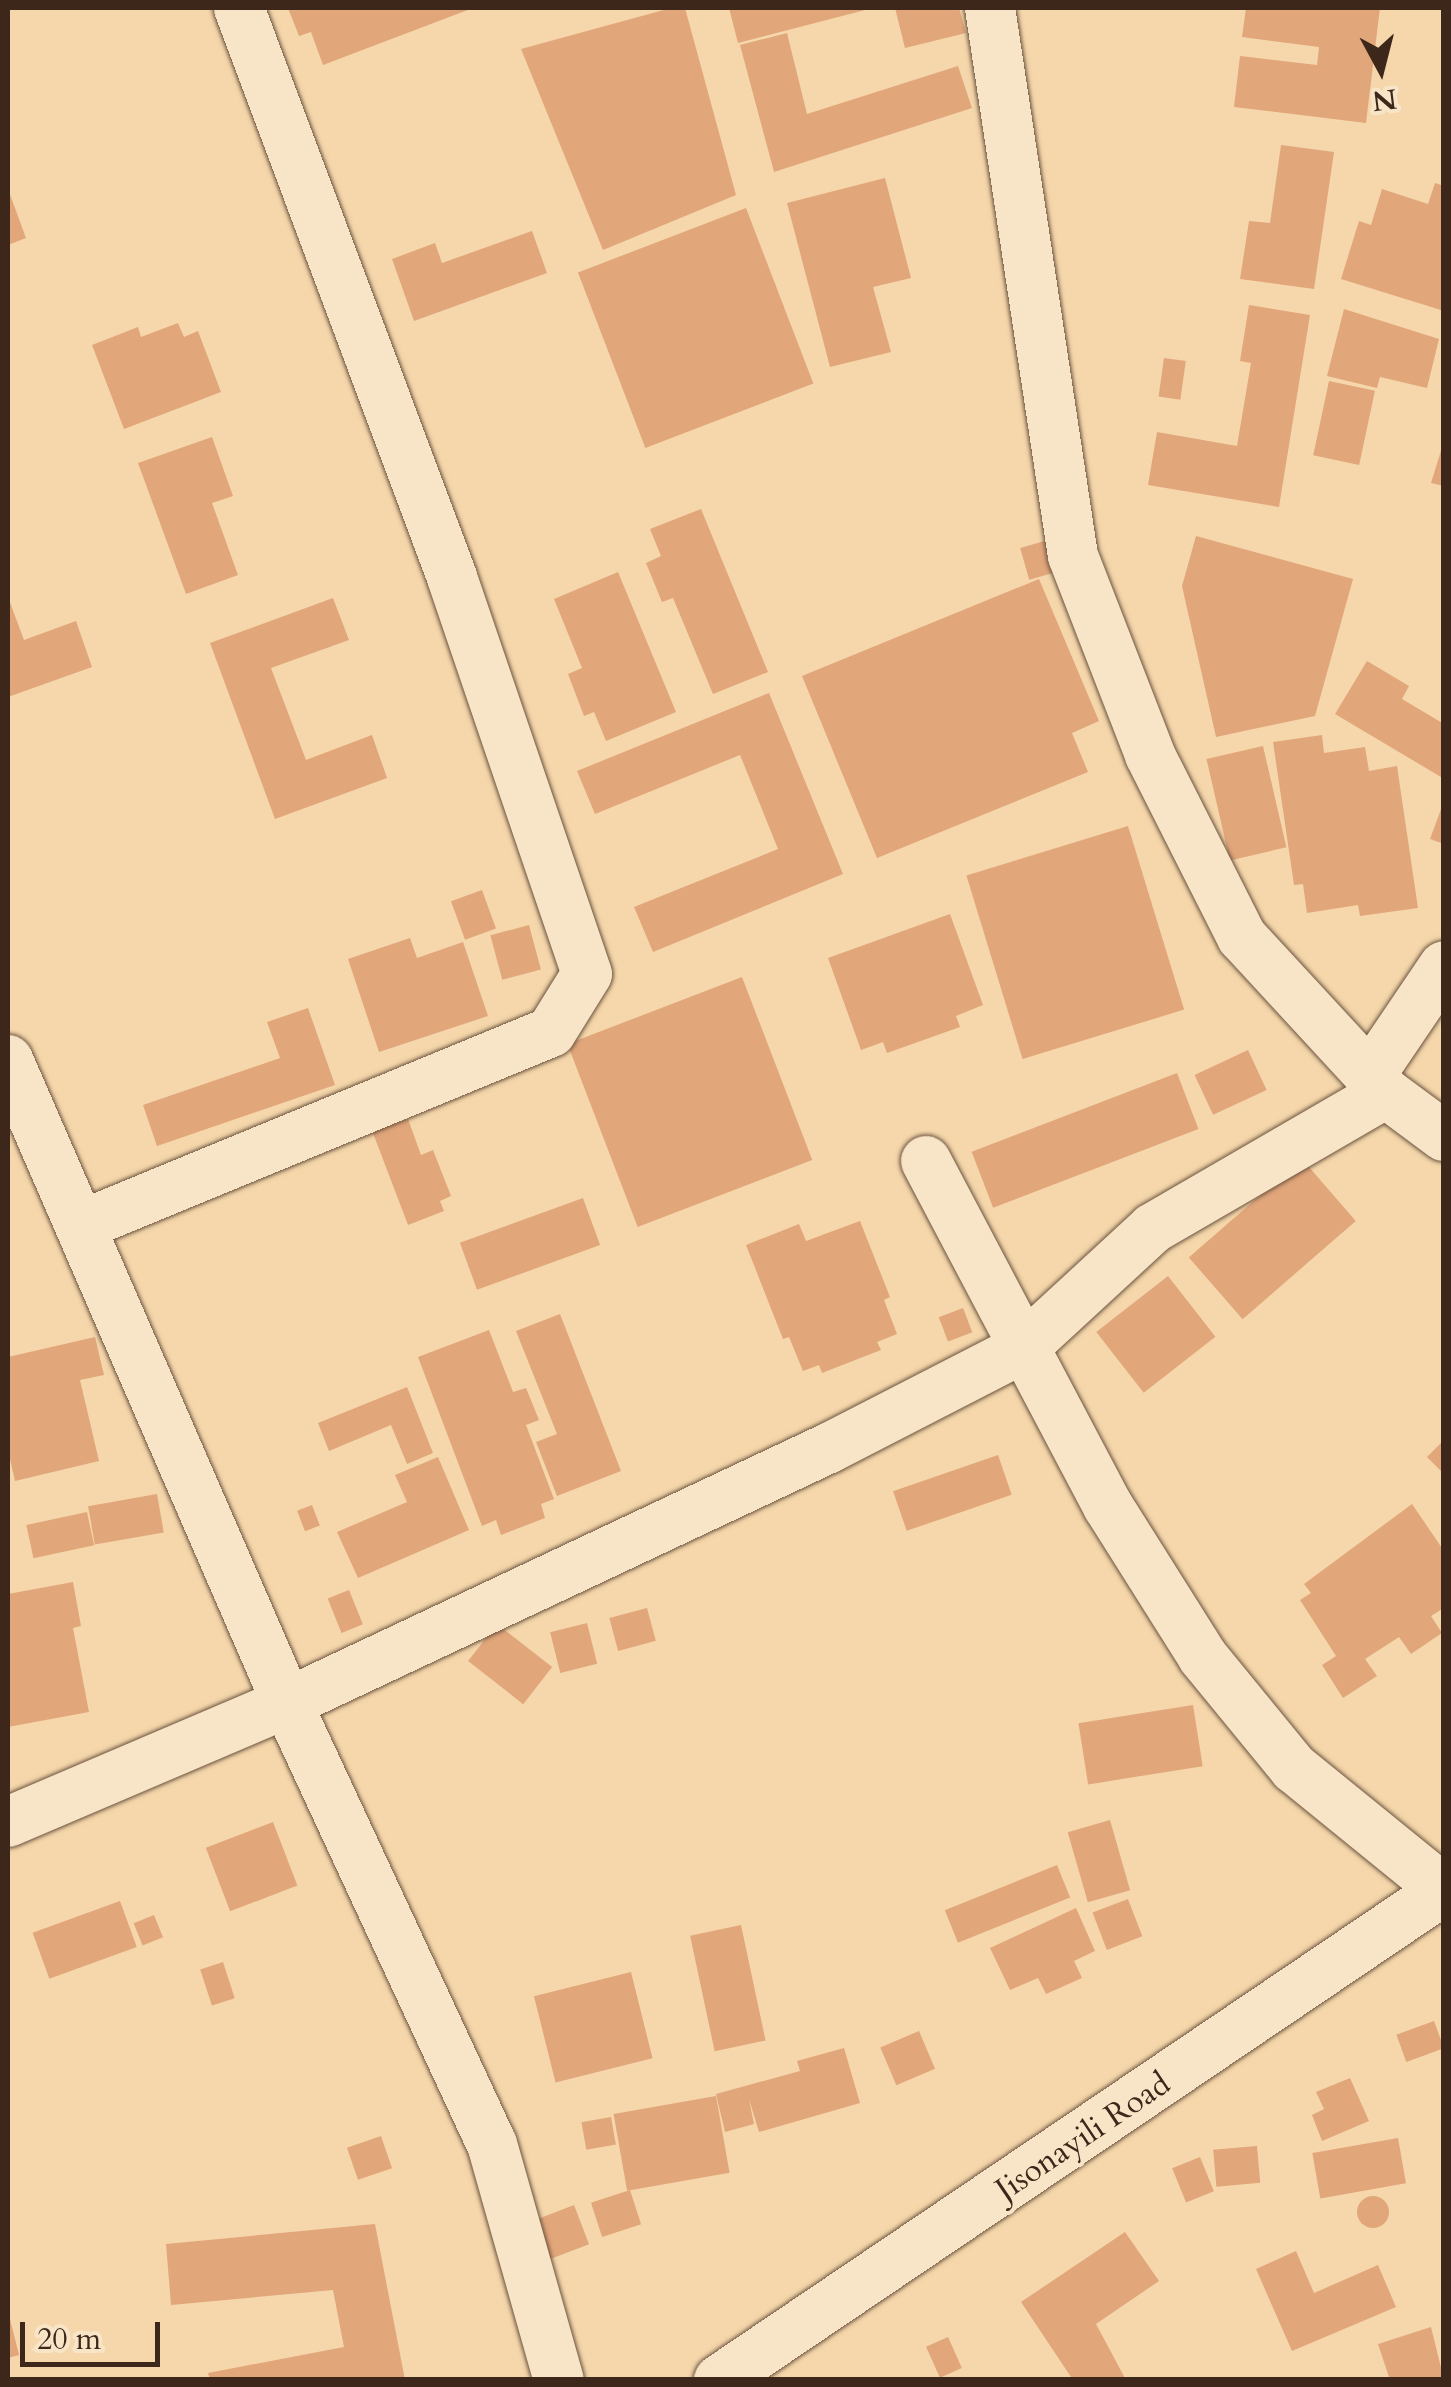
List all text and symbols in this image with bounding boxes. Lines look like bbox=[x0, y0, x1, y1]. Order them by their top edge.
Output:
north arrow bbox=[1331, 20, 1431, 120]
text: N bbox=[1370, 79, 1399, 120]
street label: Jisonayili Road bbox=[989, 2065, 1177, 2209]
scale bar bbox=[25, 2302, 165, 2364]
text: 20 m bbox=[37, 2319, 101, 2360]

